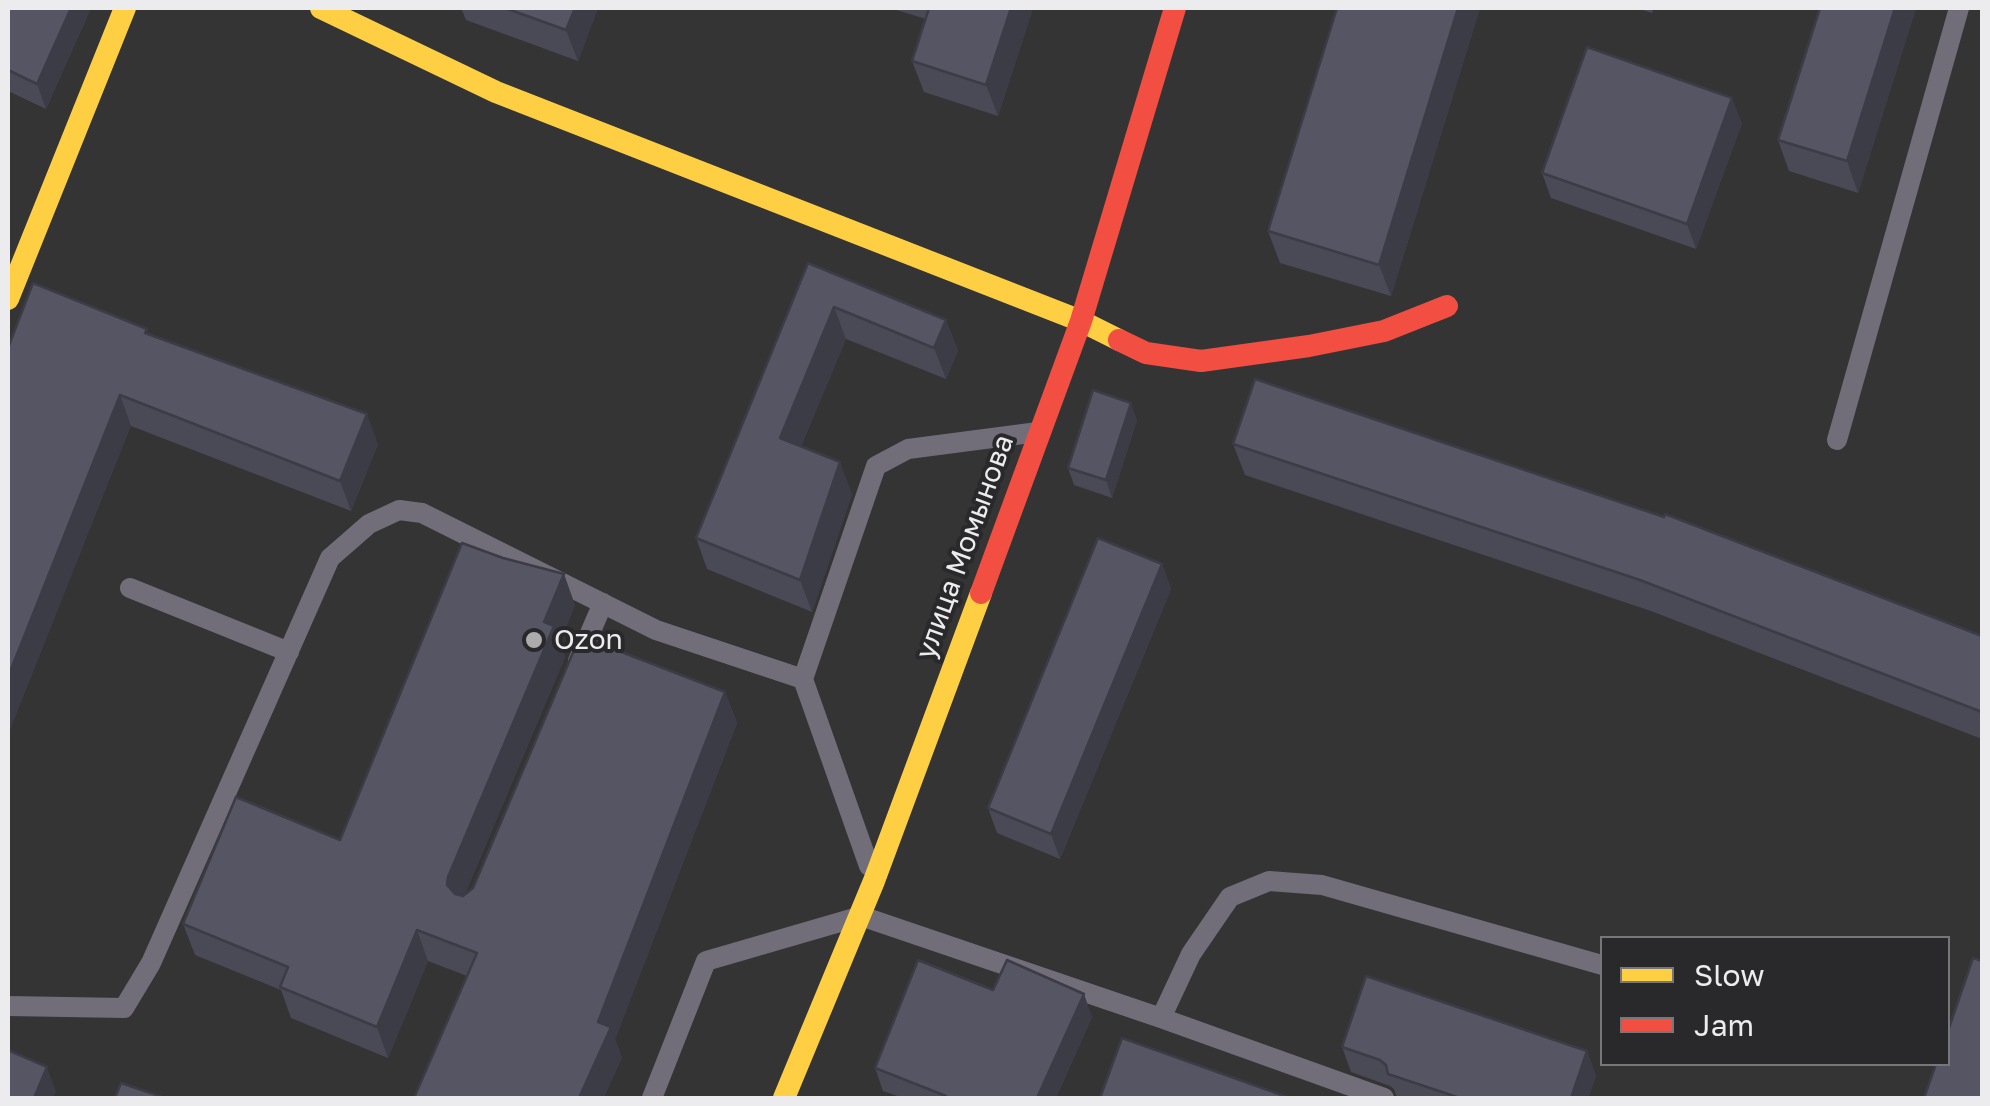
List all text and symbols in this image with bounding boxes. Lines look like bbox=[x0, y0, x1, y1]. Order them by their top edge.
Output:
street label: улица Момынова bbox=[909, 430, 1021, 664]
place label: Ozon bbox=[554, 623, 623, 657]
marker: Ozon bbox=[523, 629, 545, 651]
legend bbox=[1600, 936, 1950, 1066]
text: Slow bbox=[1694, 957, 1765, 993]
text: Jam bbox=[1694, 1007, 1754, 1043]

